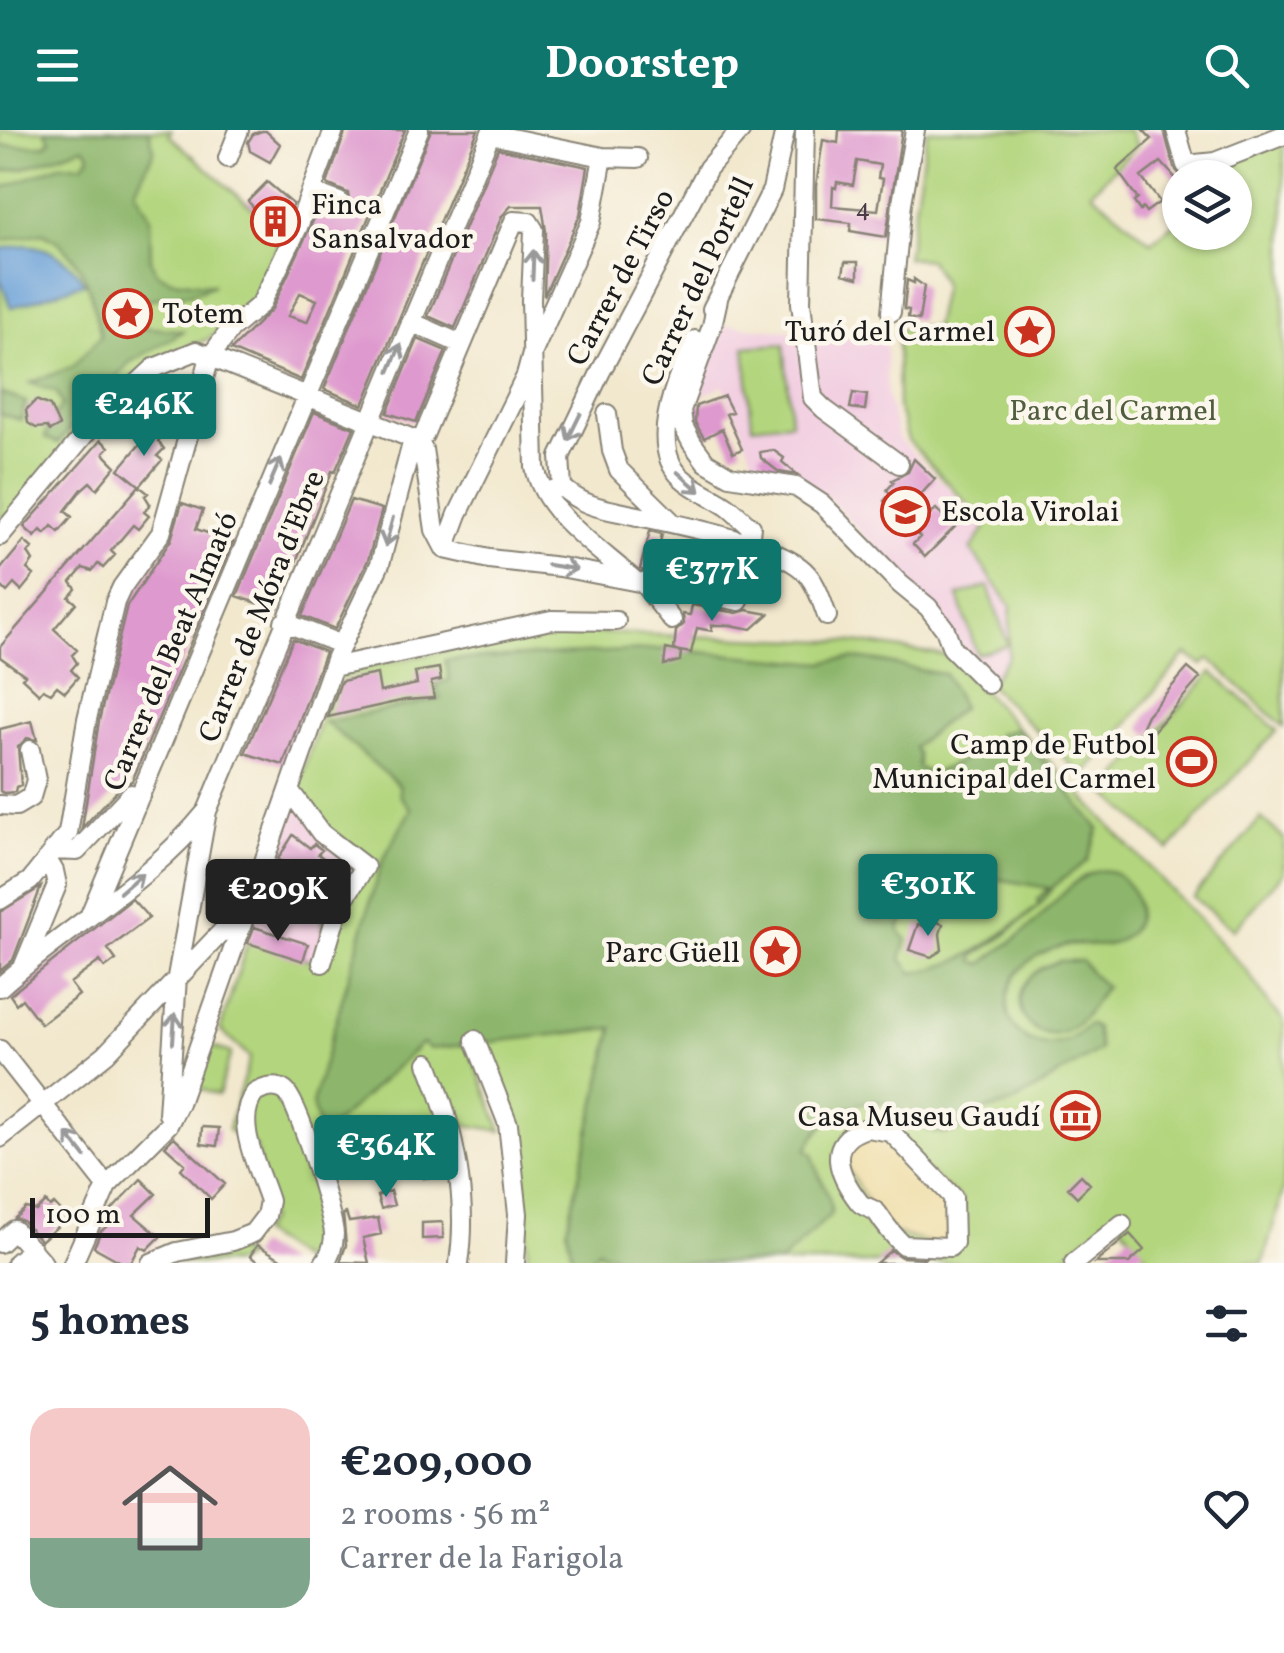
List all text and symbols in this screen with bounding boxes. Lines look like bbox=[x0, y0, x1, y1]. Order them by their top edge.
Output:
text: Doorstep bbox=[545, 34, 739, 97]
icon: menu bbox=[30, 38, 85, 93]
icon: search bbox=[1199, 38, 1254, 93]
map controls bbox=[1162, 160, 1252, 250]
button: layers bbox=[1162, 160, 1252, 250]
street label: Carrer del Portell bbox=[632, 170, 766, 393]
street label: Carrer de Tirso bbox=[557, 182, 686, 374]
place label: Finca Sansalvador bbox=[311, 185, 473, 261]
house number: 4 bbox=[856, 192, 870, 227]
building icon: Finca Sansalvador bbox=[250, 195, 302, 247]
one-way arrow bbox=[523, 249, 542, 281]
place icon: Totem bbox=[101, 287, 153, 339]
place label: Totem bbox=[162, 294, 244, 336]
place icon: Turó del Carmel bbox=[1004, 305, 1056, 357]
place label: Turó del Carmel bbox=[785, 312, 995, 354]
one-way arrow bbox=[387, 343, 405, 374]
pin: €246K bbox=[74, 374, 214, 459]
text: €246K bbox=[94, 384, 194, 428]
park label: Parc del Carmel bbox=[1009, 391, 1217, 433]
one-way arrow bbox=[563, 411, 582, 441]
one-way arrow bbox=[267, 457, 285, 488]
street label: Carrer de Móra d'Ebre bbox=[189, 464, 337, 749]
one-way arrow bbox=[676, 470, 701, 493]
school or university icon: Escola Virolai bbox=[880, 485, 932, 537]
place label: Escola Virolai bbox=[941, 492, 1119, 534]
street label: Carrer del Beat Almató bbox=[94, 506, 250, 798]
one-way arrow bbox=[378, 516, 397, 547]
pin: €377K bbox=[642, 539, 782, 624]
text: €377K bbox=[665, 549, 759, 593]
one-way arrow bbox=[545, 559, 578, 577]
place label: Camp de Futbol Municipal del Carmel bbox=[872, 725, 1156, 801]
sports icon: Camp de Futbol Municipal del Carmel bbox=[1165, 735, 1217, 787]
pin: €301K bbox=[858, 854, 998, 939]
pin: €209K bbox=[208, 859, 348, 944]
text: €301K bbox=[880, 864, 976, 908]
text: €209K bbox=[228, 869, 328, 913]
one-way arrow bbox=[118, 871, 143, 894]
place icon: Parc Güell bbox=[749, 926, 801, 978]
place label: Parc Güell bbox=[605, 933, 740, 975]
one-way arrow bbox=[165, 1012, 184, 1044]
museum icon: Casa Museu Gaudí bbox=[1049, 1090, 1101, 1142]
place label: Casa Museu Gaudí bbox=[798, 1097, 1040, 1139]
pin: €364K bbox=[316, 1115, 456, 1200]
text: €364K bbox=[336, 1125, 436, 1169]
one-way arrow bbox=[65, 1132, 86, 1159]
scale bar bbox=[30, 1193, 210, 1238]
text: 100 m bbox=[45, 1196, 120, 1235]
text: 5 homes bbox=[30, 1294, 190, 1353]
icon: filters bbox=[1199, 1296, 1254, 1351]
text: €209,000 bbox=[340, 1435, 532, 1494]
icon: home bbox=[110, 1448, 230, 1568]
icon: heart bbox=[1199, 1481, 1254, 1536]
text: 2 rooms · 56 m² bbox=[340, 1494, 550, 1538]
text: Carrer de la Farigola bbox=[340, 1538, 624, 1582]

